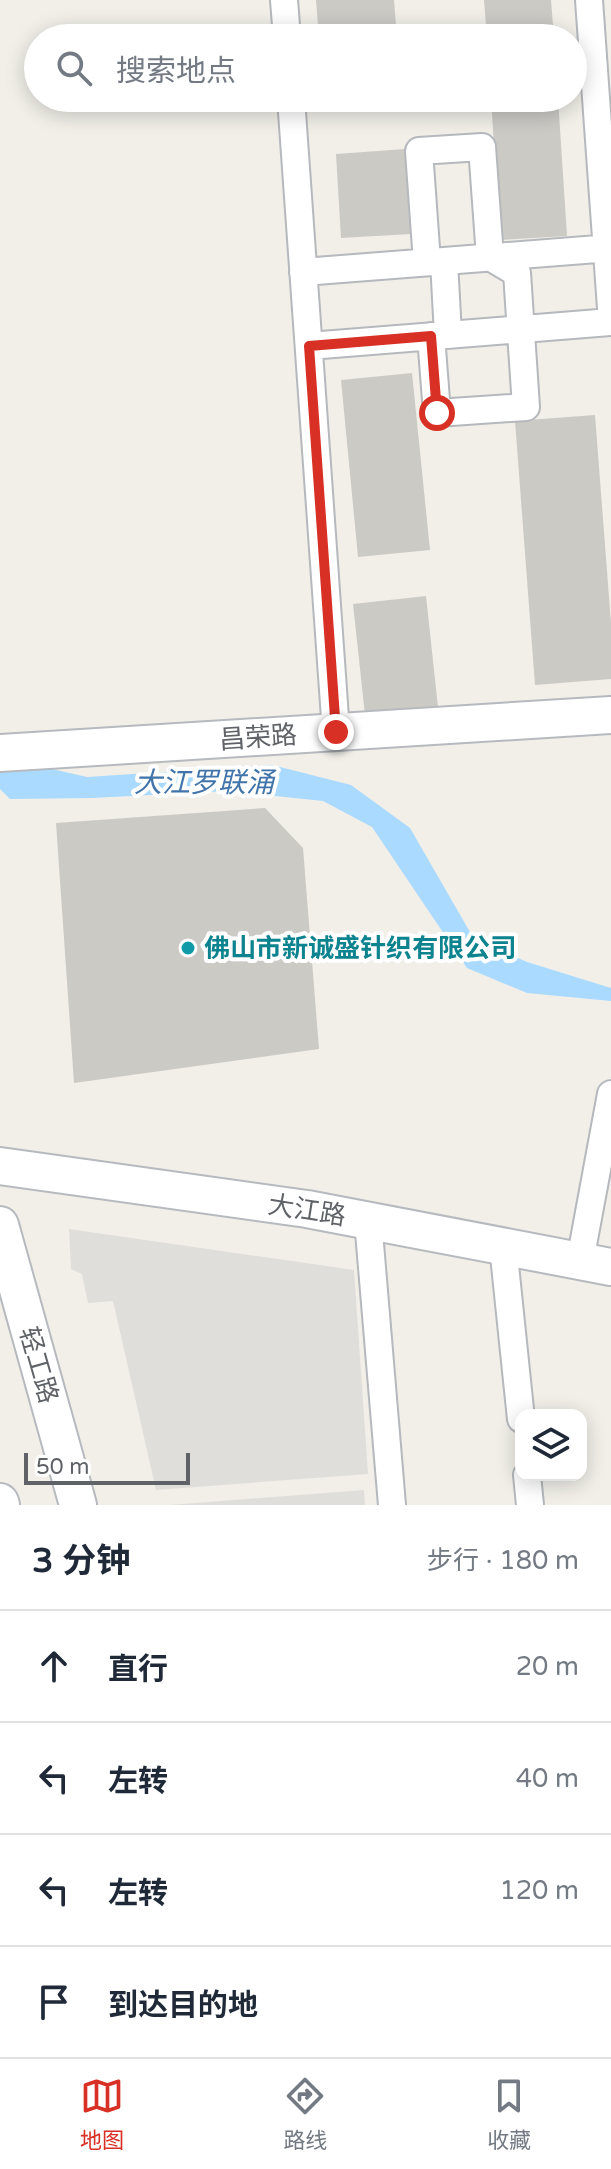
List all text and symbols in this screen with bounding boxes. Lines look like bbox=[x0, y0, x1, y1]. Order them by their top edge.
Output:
search box bbox=[24, 24, 587, 112]
icon: search bbox=[52, 46, 96, 90]
text: 搜索地点 bbox=[116, 53, 236, 90]
route start bbox=[419, 395, 455, 431]
route end bbox=[318, 714, 354, 750]
street label: 昌荣路 bbox=[218, 719, 298, 756]
water label: 大江罗联涌 bbox=[134, 766, 277, 800]
place label: 佛山市新诚盛针织有限公司 bbox=[204, 933, 516, 964]
marker: 佛山市新诚盛针织有限公司 bbox=[179, 939, 197, 957]
street label: 大江路 bbox=[266, 1189, 348, 1232]
street label: 轻工路 bbox=[13, 1323, 64, 1407]
map controls bbox=[515, 1409, 587, 1481]
button: layers bbox=[515, 1409, 587, 1481]
scale bar bbox=[24, 1449, 190, 1485]
text: 50 m bbox=[36, 1454, 90, 1480]
text: 3 分钟 bbox=[32, 1541, 130, 1582]
text: 步行 · 180 m bbox=[427, 1545, 579, 1576]
icon: ahead bbox=[32, 1644, 76, 1688]
text: 直行 bbox=[108, 1651, 168, 1688]
text: 20 m bbox=[516, 1651, 579, 1682]
icon: left bbox=[32, 1756, 76, 1800]
text: 左转 bbox=[108, 1763, 168, 1800]
text: 40 m bbox=[516, 1763, 579, 1794]
icon: left bbox=[32, 1868, 76, 1912]
text: 左转 bbox=[108, 1875, 168, 1912]
text: 120 m bbox=[499, 1875, 579, 1906]
icon: arrive bbox=[32, 1980, 76, 2024]
text: 到达目的地 bbox=[108, 1987, 258, 2024]
tab: 地图 bbox=[80, 2074, 124, 2154]
tab: 路线 bbox=[283, 2074, 327, 2154]
tab: 收藏 bbox=[487, 2074, 531, 2154]

